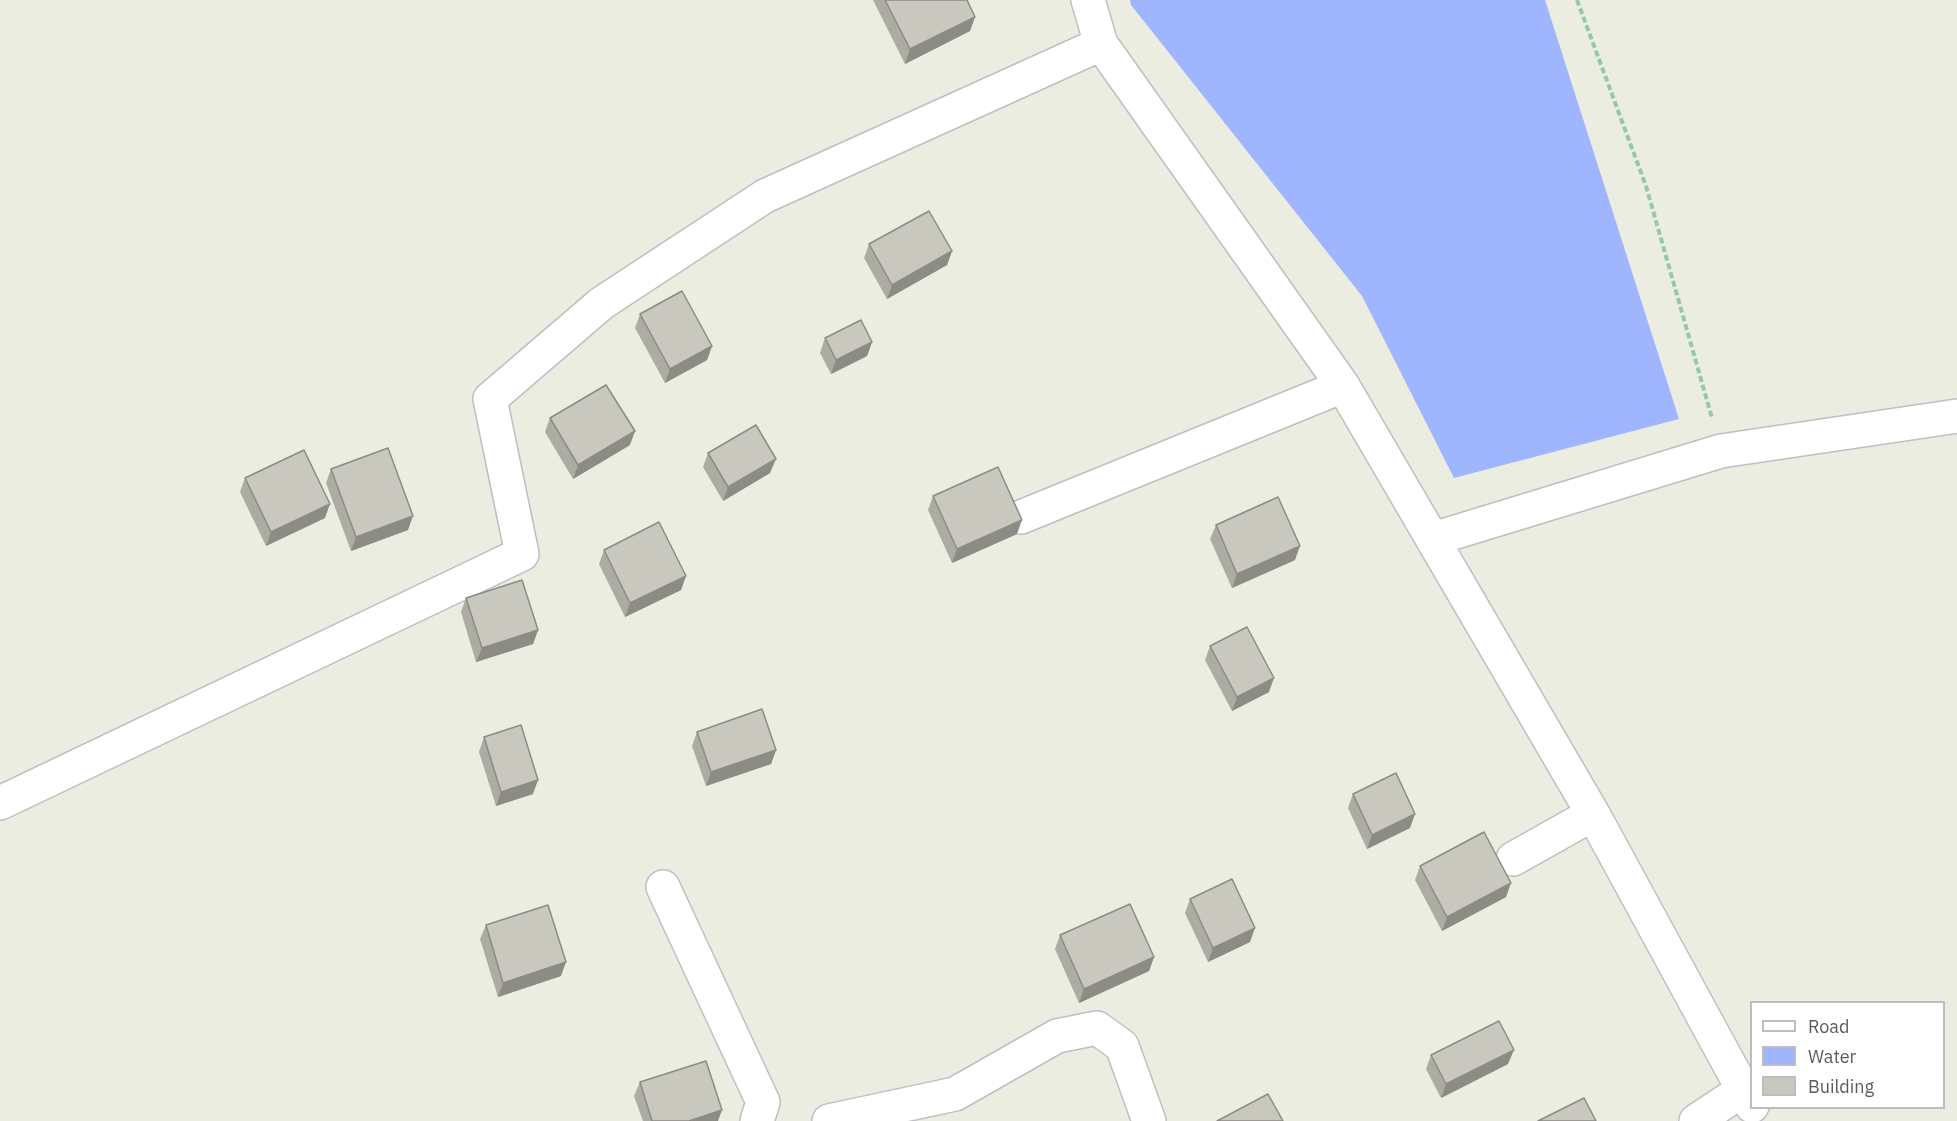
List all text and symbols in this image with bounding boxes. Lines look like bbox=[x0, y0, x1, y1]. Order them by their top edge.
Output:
legend bbox=[1750, 1001, 1945, 1109]
text: Road bbox=[1808, 1015, 1849, 1038]
text: Water bbox=[1808, 1045, 1856, 1068]
text: Building bbox=[1808, 1075, 1874, 1098]

